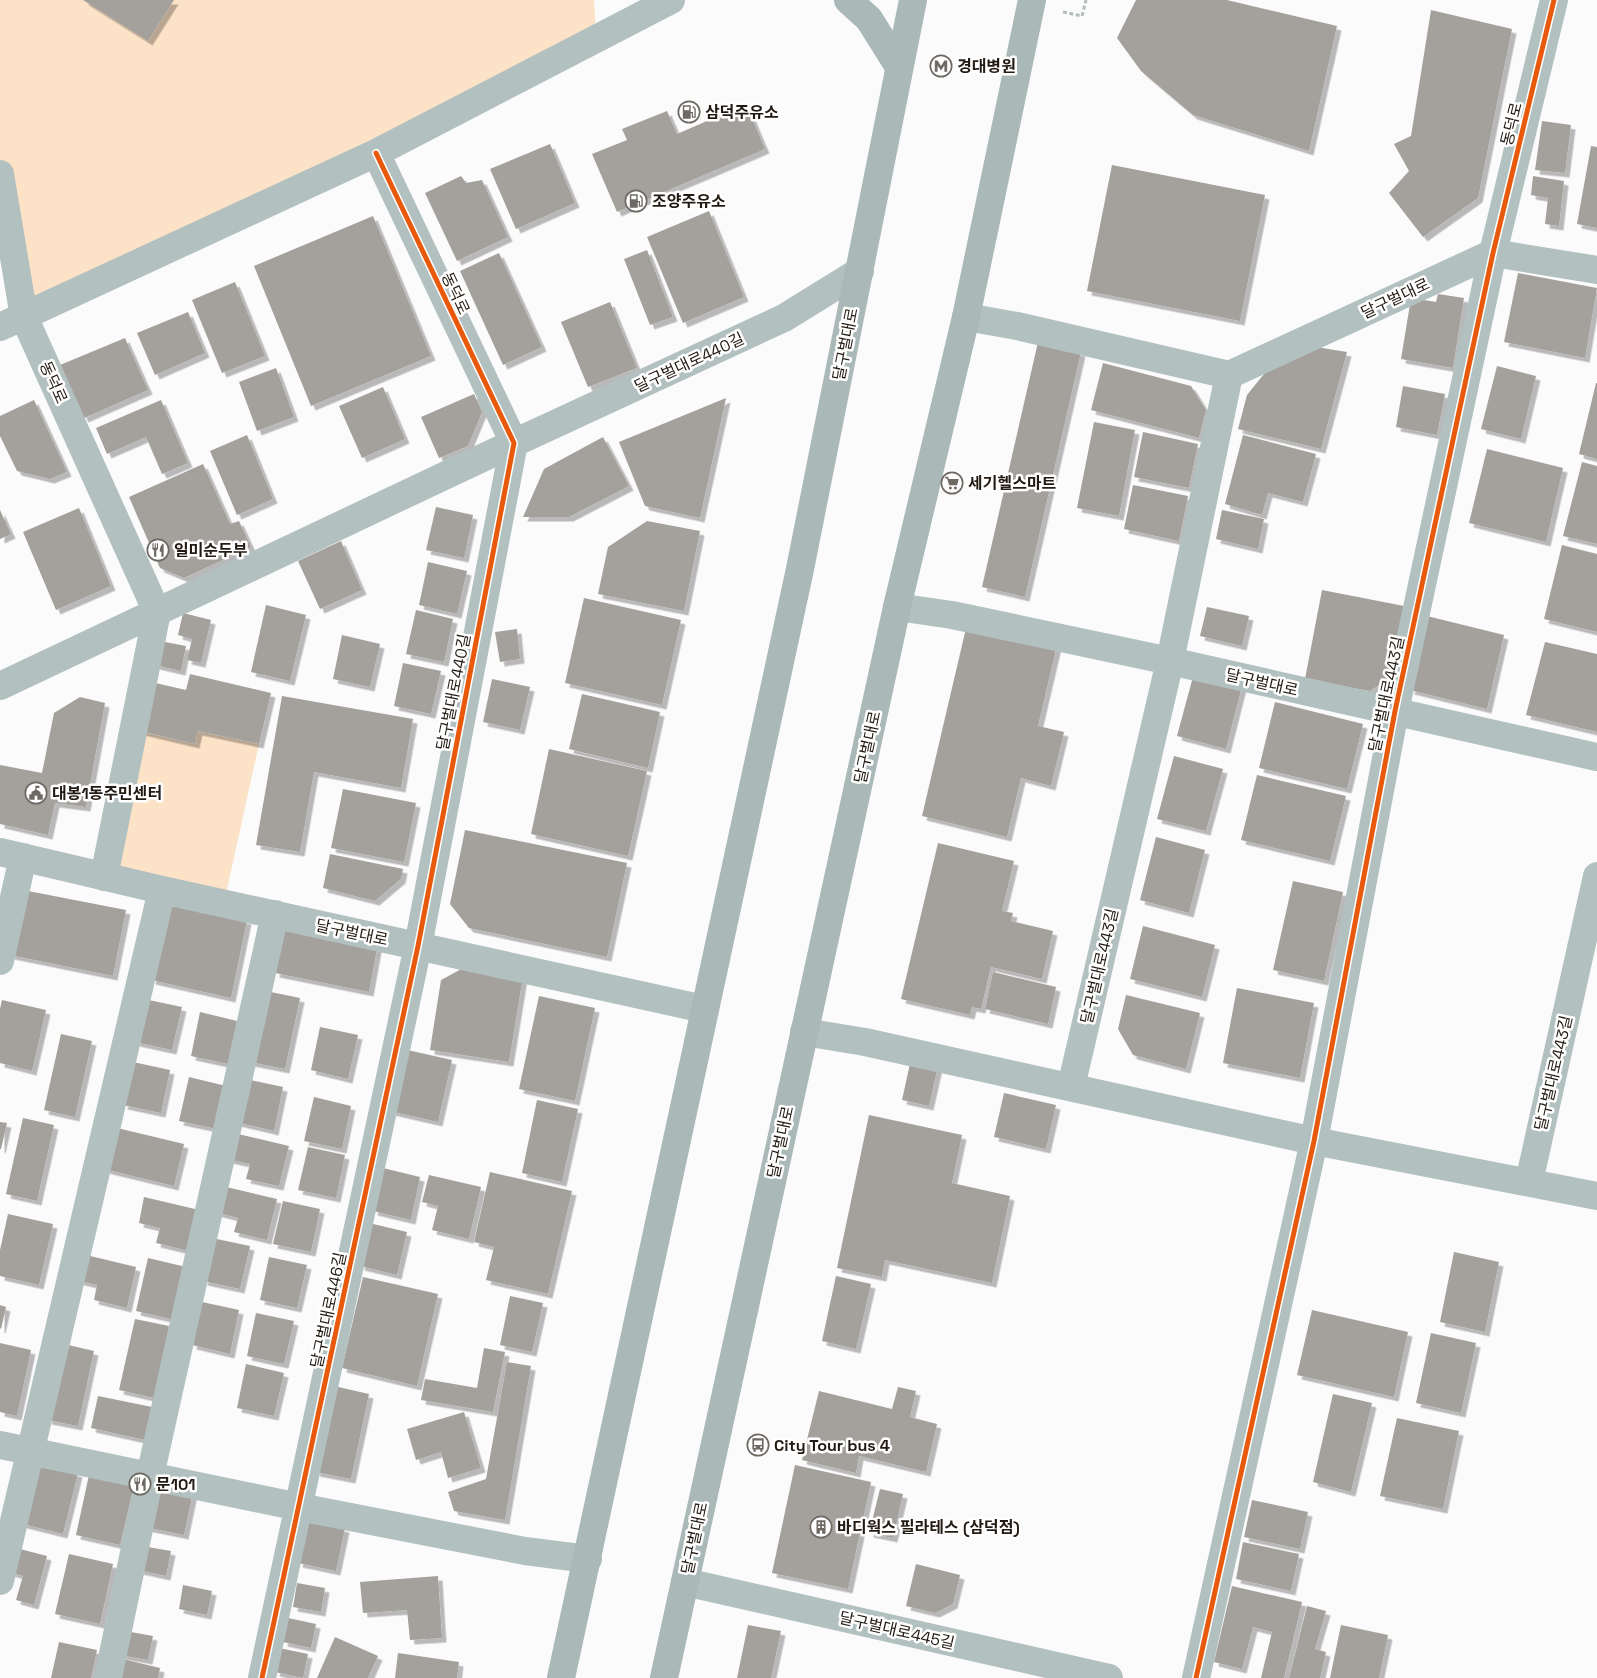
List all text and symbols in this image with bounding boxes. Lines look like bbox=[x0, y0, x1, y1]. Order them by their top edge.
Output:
metro station icon: 경대병원 bbox=[929, 54, 953, 78]
place label: 경대병원 bbox=[957, 56, 1016, 77]
fuel station icon: 삼덕주유소 bbox=[677, 100, 701, 124]
street label: 동덕로 bbox=[1496, 100, 1527, 148]
place label: 삼덕주유소 bbox=[705, 102, 779, 123]
fuel station icon: 조양주유소 bbox=[624, 189, 648, 213]
place label: 조양주유소 bbox=[652, 191, 726, 212]
street label: 동덕로 bbox=[437, 269, 475, 318]
street label: 달구벌대로 bbox=[1357, 273, 1433, 324]
street label: 달구벌대로 bbox=[828, 306, 863, 382]
street label: 달구벌대로440길 bbox=[631, 328, 747, 397]
street label: 동덕로 bbox=[35, 358, 72, 407]
supermarket icon: 세기헬스마트 bbox=[940, 471, 964, 495]
place label: 세기헬스마트 bbox=[968, 473, 1057, 494]
restaurant icon: 일미순두부 bbox=[146, 538, 170, 562]
place label: 일미순두부 bbox=[174, 540, 248, 561]
street label: 달구벌대로440길 bbox=[432, 632, 475, 752]
street label: 달구벌대로443길 bbox=[1364, 634, 1409, 754]
street label: 달구벌대로 bbox=[1224, 664, 1300, 701]
street label: 달구벌대로 bbox=[850, 709, 885, 785]
public building icon: 대봉1동주민센터 bbox=[24, 781, 48, 805]
place label: 대봉1동주민센터 bbox=[52, 783, 162, 804]
street label: 달구벌대로443길 bbox=[1076, 906, 1123, 1026]
street label: 달구벌대로 bbox=[314, 915, 390, 950]
street label: 달구벌대로443길 bbox=[1530, 1013, 1577, 1133]
street label: 달구벌대로 bbox=[763, 1104, 798, 1180]
street label: 달구벌대로446길 bbox=[306, 1250, 351, 1370]
bus stop icon: City Tour bus 4 bbox=[746, 1433, 770, 1457]
place label: City Tour bus 4 bbox=[774, 1435, 890, 1456]
restaurant icon: 문101 bbox=[128, 1472, 152, 1496]
place label: 문101 bbox=[156, 1474, 196, 1495]
street label: 달구벌대로 bbox=[677, 1500, 712, 1576]
building icon: 바디웍스 필라테스 (삼덕점) bbox=[809, 1515, 833, 1539]
place label: 바디웍스 필라테스 (삼덕점) bbox=[837, 1517, 1020, 1538]
street label: 달구벌대로445길 bbox=[837, 1607, 957, 1654]

